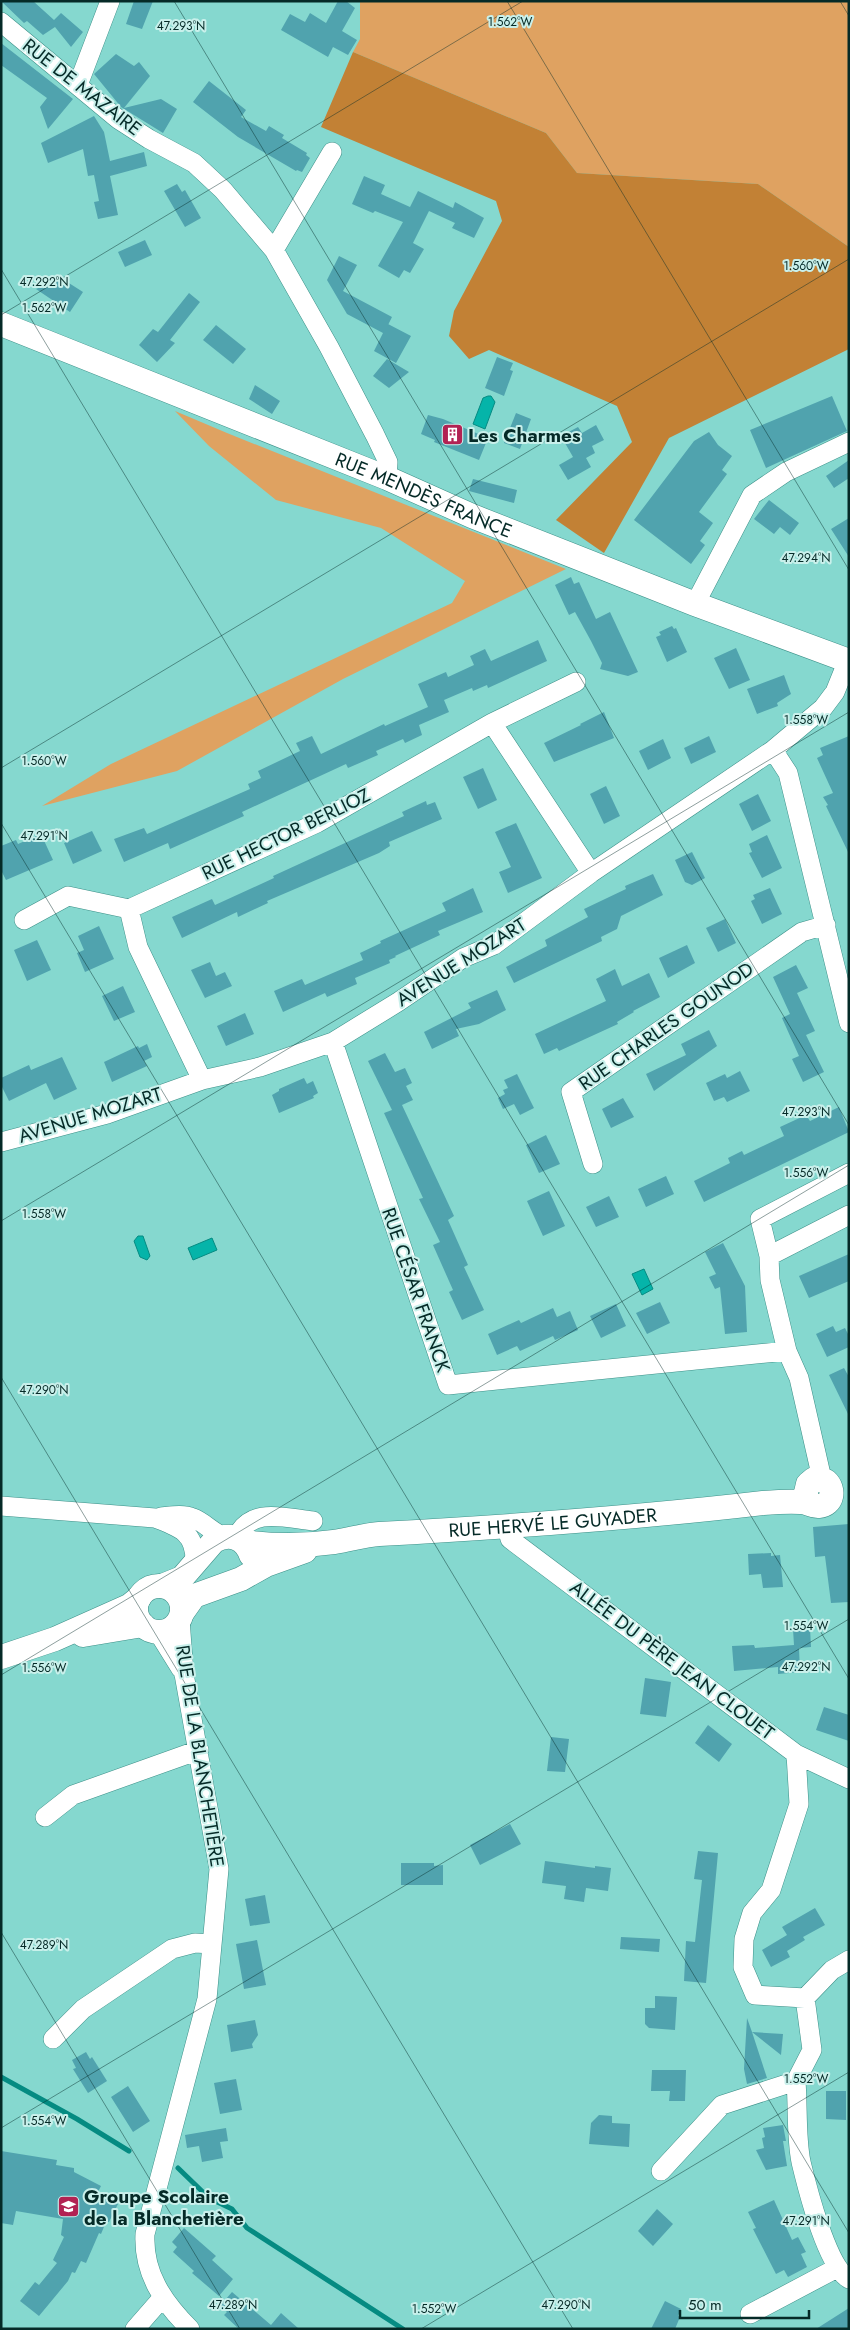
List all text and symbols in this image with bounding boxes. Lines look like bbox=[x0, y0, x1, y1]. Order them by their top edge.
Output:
text: 1.562°W bbox=[488, 13, 532, 31]
text: 47.293°N bbox=[157, 17, 205, 35]
street label: RUE DE MAZAIRE bbox=[17, 32, 147, 142]
text: 1.560°W bbox=[783, 257, 829, 275]
text: 47.292°N bbox=[20, 273, 68, 291]
text: 1.562°W bbox=[22, 299, 66, 317]
place label: Les Charmes bbox=[468, 422, 581, 449]
building icon: Les Charmes bbox=[440, 423, 464, 447]
street label: RUE MENDÈS FRANCE bbox=[331, 445, 516, 544]
text: 47.294°N bbox=[781, 549, 831, 567]
text: 1.558°W bbox=[784, 711, 828, 729]
text: 1.560°W bbox=[21, 752, 67, 770]
street label: RUE HECTOR BERLIOZ bbox=[197, 782, 375, 886]
text: 47.291°N bbox=[20, 827, 68, 845]
street label: AVENUE MOZART bbox=[391, 911, 531, 1013]
street label: RUE CHARLES GOUNOD bbox=[573, 955, 759, 1097]
street label: AVENUE MOZART bbox=[15, 1080, 165, 1150]
text: 47.293°N bbox=[782, 1103, 830, 1121]
text: 1.556°W bbox=[784, 1164, 828, 1182]
street label: RUE CÉSAR FRANCK bbox=[375, 1204, 457, 1376]
text: 1.558°W bbox=[22, 1205, 66, 1223]
text: 47.290°N bbox=[19, 1381, 69, 1399]
street label: RUE HERVÉ LE GUYADER bbox=[448, 1501, 658, 1543]
street label: ALLÉE DU PÈRE JEAN CLOUET bbox=[564, 1574, 780, 1746]
text: 1.554°W bbox=[784, 1617, 828, 1635]
street label: RUE DE LA BLANCHETIÈRE bbox=[169, 1643, 231, 1869]
text: 47.292°N bbox=[782, 1658, 830, 1676]
text: 1.556°W bbox=[22, 1659, 66, 1677]
text: 47.289°N bbox=[20, 1936, 68, 1954]
text: 1.552°W bbox=[784, 2070, 828, 2088]
text: 1.554°W bbox=[22, 2112, 66, 2130]
place label: Groupe Scolaire de la Blanchetière bbox=[84, 2183, 244, 2232]
school or university icon: Groupe Scolaire de la Blanchetière bbox=[56, 2195, 80, 2219]
text: 47.291°N bbox=[782, 2212, 830, 2230]
scale bar bbox=[680, 2288, 809, 2320]
text: 50 m bbox=[688, 2294, 722, 2316]
text: 47.289°N bbox=[209, 2296, 257, 2314]
text: 47.290°N bbox=[541, 2296, 591, 2314]
text: 1.552°W bbox=[412, 2300, 456, 2318]

